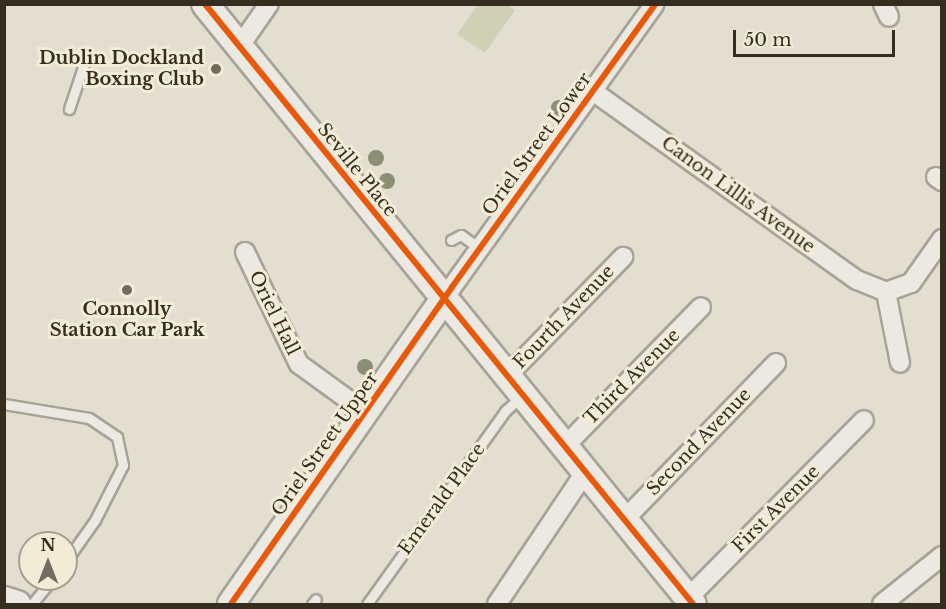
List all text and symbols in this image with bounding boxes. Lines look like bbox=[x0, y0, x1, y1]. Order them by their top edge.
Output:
scale bar bbox=[736, 18, 898, 56]
text: 50 m bbox=[744, 29, 792, 51]
place label: Dublin Dockland Boxing Club bbox=[39, 48, 204, 90]
marker: Dublin Dockland Boxing Club bbox=[209, 62, 223, 76]
street label: Oriel Street Lower bbox=[478, 69, 596, 219]
street label: Seville Place bbox=[313, 119, 401, 221]
street label: Canon Lillis Avenue bbox=[657, 132, 819, 258]
street label: Fourth Avenue bbox=[509, 260, 619, 374]
street label: Oriel Hall bbox=[244, 267, 304, 359]
marker: Connolly Station Car Park bbox=[120, 283, 134, 297]
place label: Connolly Station Car Park bbox=[49, 299, 205, 342]
street label: Third Avenue bbox=[579, 324, 685, 430]
street label: Oriel Street Upper bbox=[267, 368, 383, 520]
street label: Second Avenue bbox=[642, 384, 756, 500]
street label: Emerald Place bbox=[394, 439, 490, 559]
street label: First Avenue bbox=[728, 461, 824, 557]
north arrow bbox=[18, 531, 78, 591]
text: N bbox=[40, 535, 56, 555]

